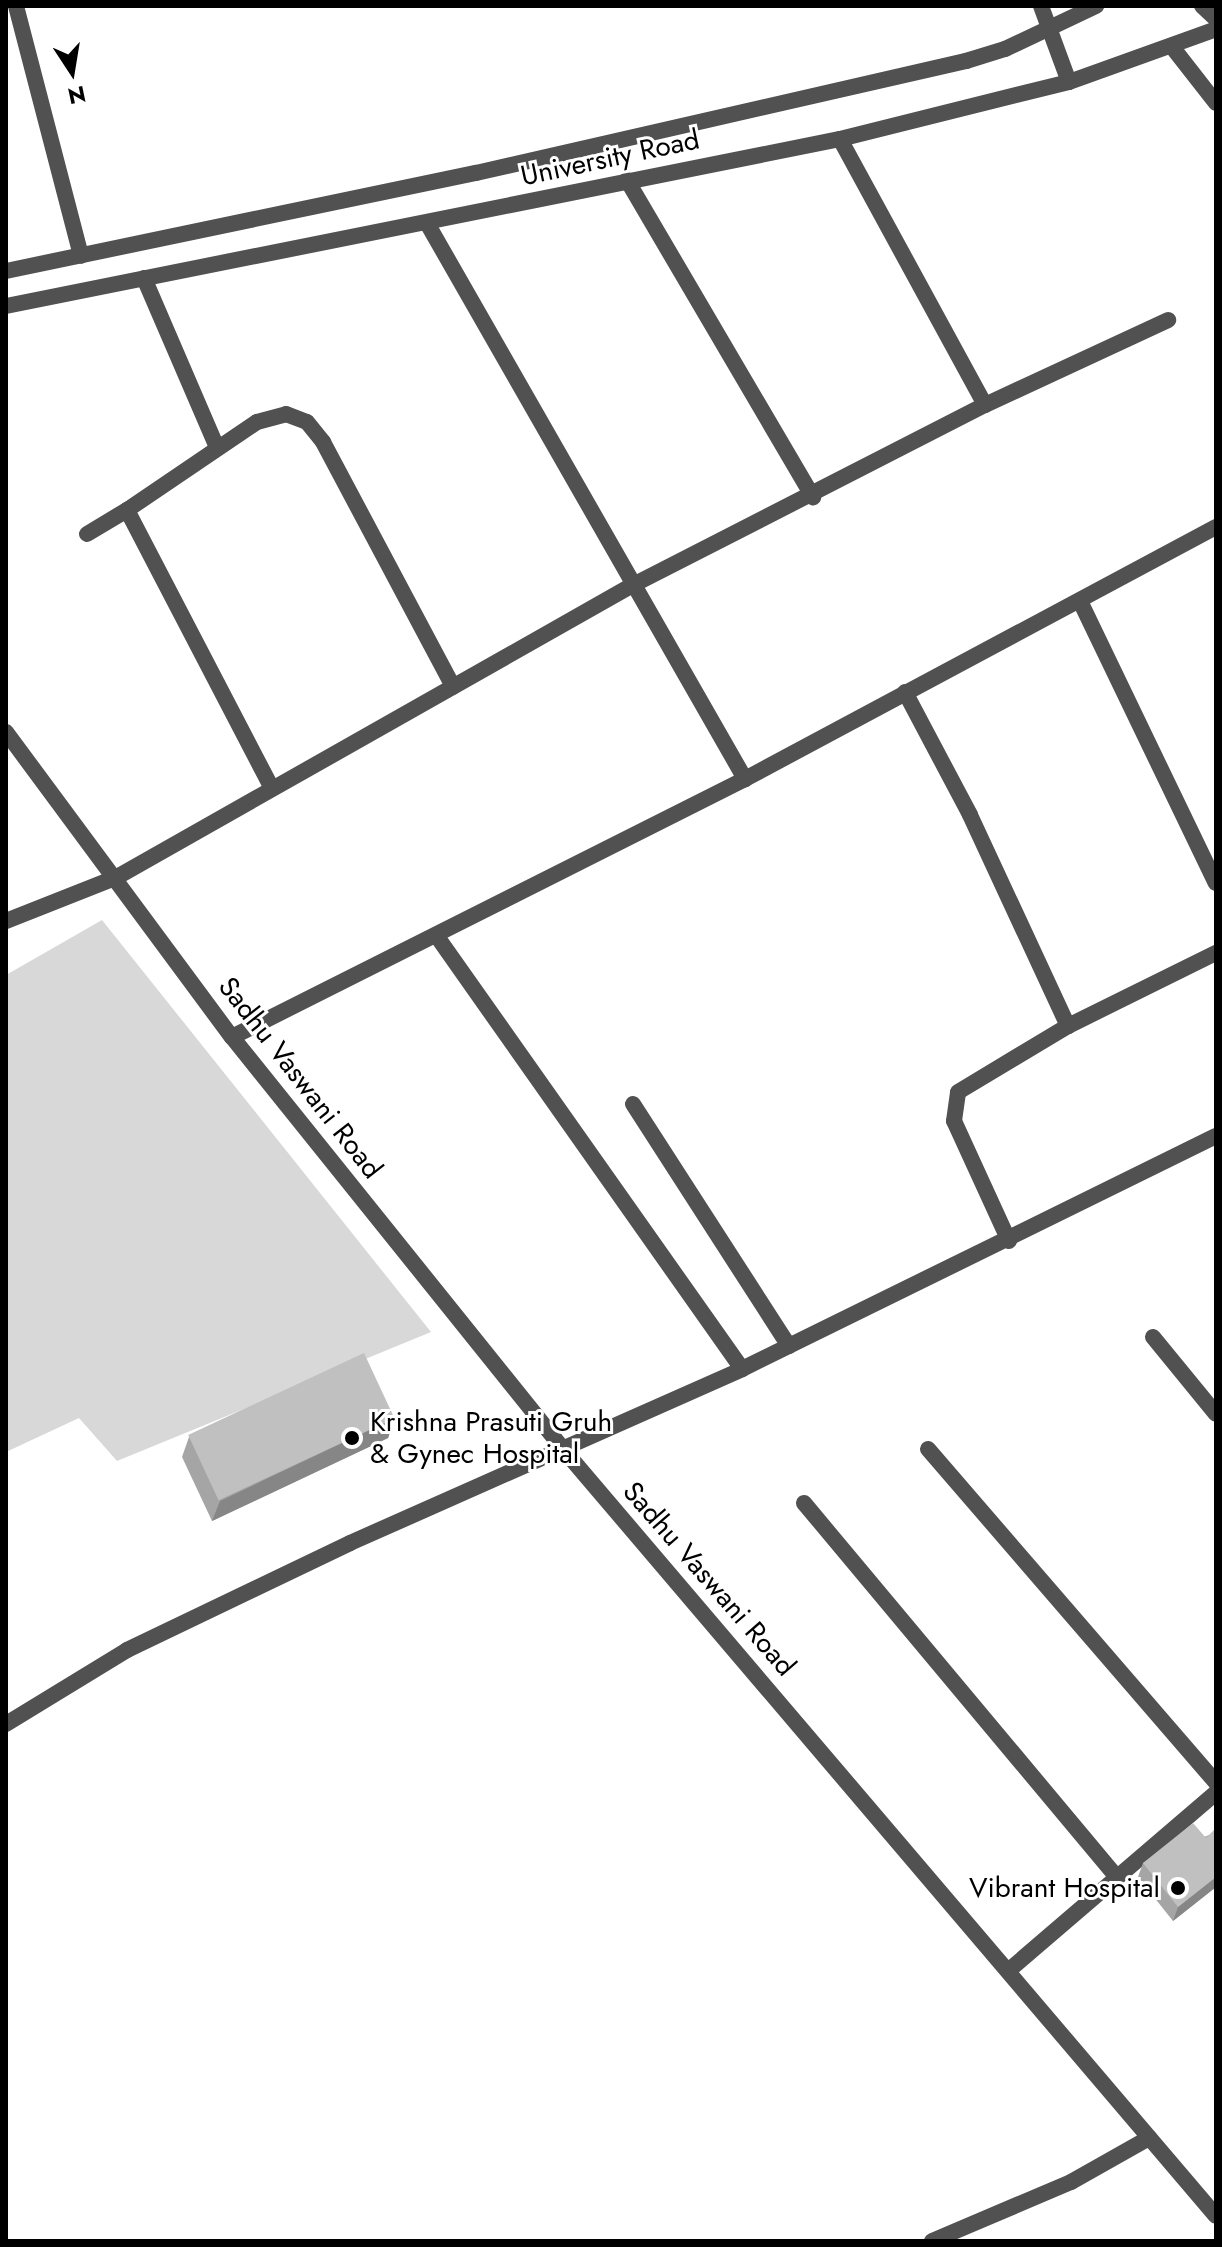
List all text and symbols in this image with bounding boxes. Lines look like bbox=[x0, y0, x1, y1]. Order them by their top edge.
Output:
north arrow bbox=[32, 32, 112, 112]
text: N bbox=[65, 78, 89, 113]
street label: University Road bbox=[518, 123, 702, 193]
street label: Sadhu Vaswani Road bbox=[211, 971, 389, 1185]
place label: Krishna Prasuti Gruh & Gynec Hospital bbox=[370, 1405, 612, 1471]
marker: Krishna Prasuti Gruh & Gynec Hospital bbox=[341, 1427, 363, 1449]
street label: Sadhu Vaswani Road bbox=[616, 1475, 802, 1683]
place label: Vibrant Hospital bbox=[969, 1871, 1160, 1905]
marker: Vibrant Hospital bbox=[1167, 1877, 1189, 1899]

